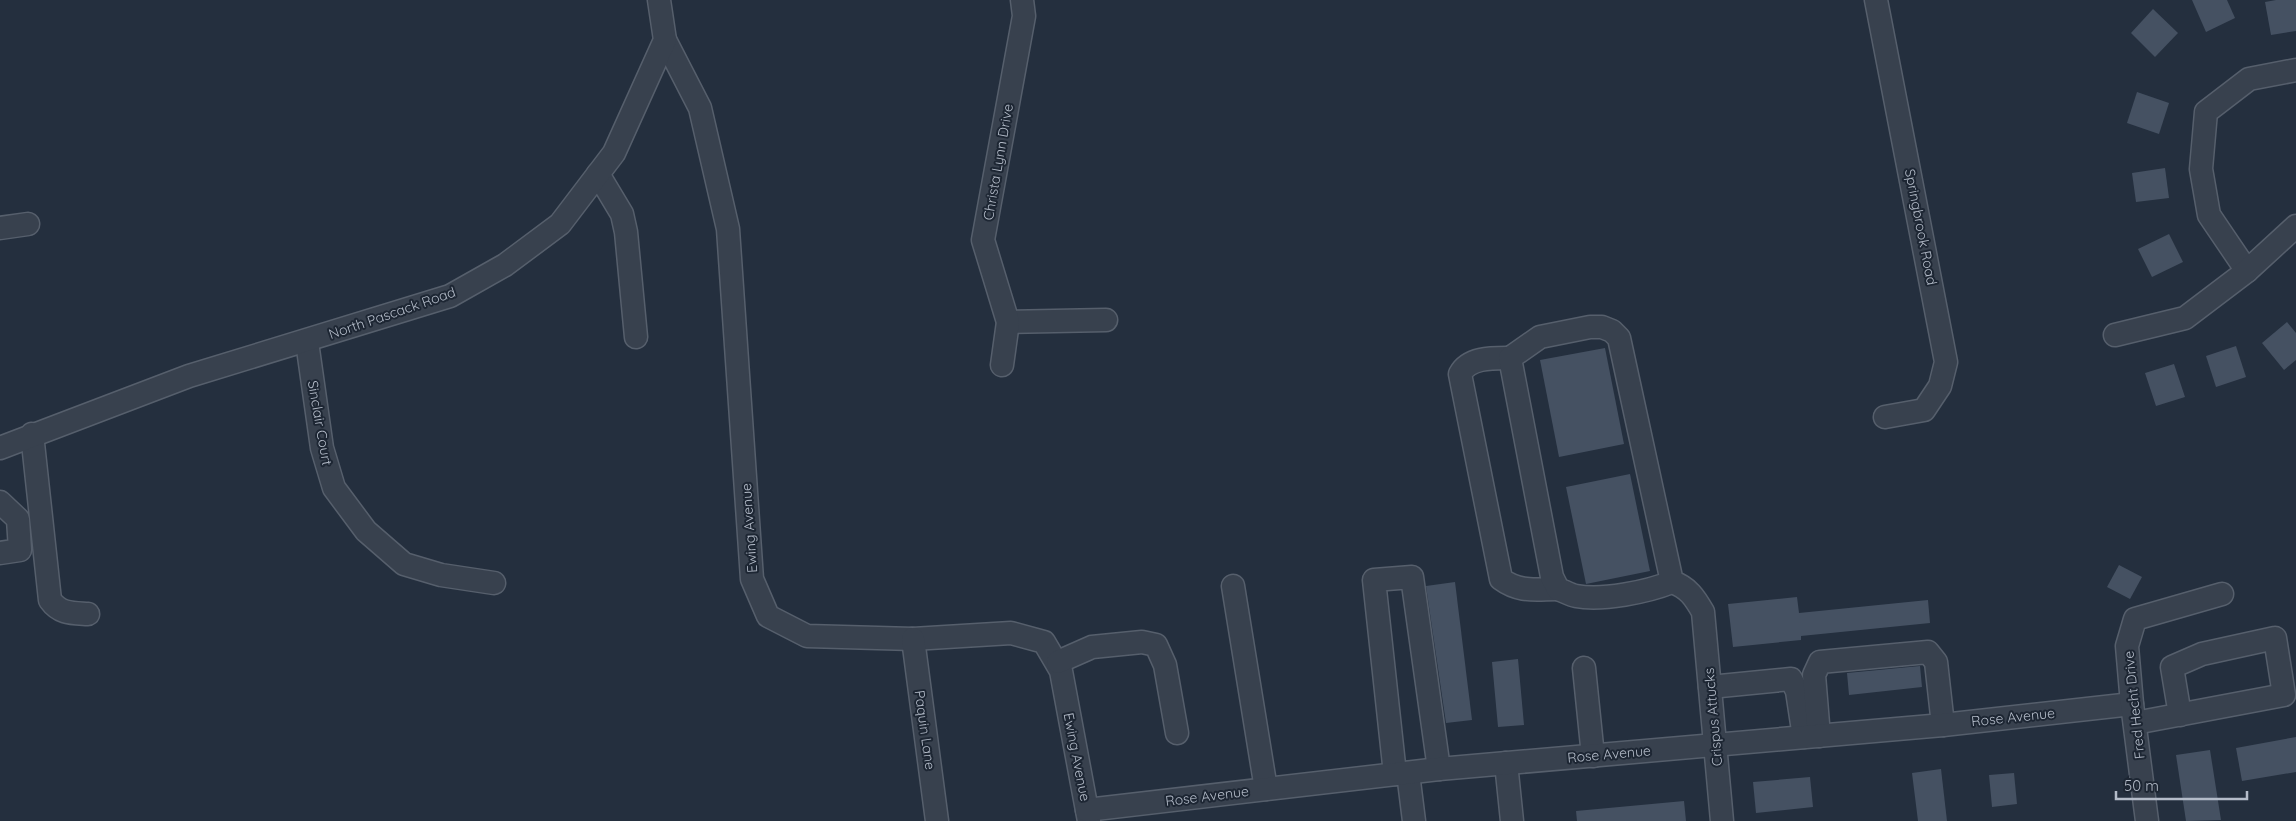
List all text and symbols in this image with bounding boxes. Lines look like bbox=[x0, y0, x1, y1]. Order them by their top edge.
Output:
street label: Christa Lynn Drive bbox=[979, 102, 1017, 222]
street label: Springbrook Road bbox=[1901, 167, 1941, 287]
street label: North Pascack Road bbox=[326, 283, 458, 343]
street label: Sinclair Court bbox=[304, 379, 336, 467]
street label: Ewing Avenue bbox=[737, 482, 761, 574]
street label: Fred Hecht Drive bbox=[2119, 650, 2149, 760]
street label: Crispus Attucks bbox=[1700, 667, 1726, 767]
street label: Paquin Lane bbox=[911, 689, 939, 771]
street label: Rose Avenue bbox=[1970, 704, 2056, 730]
street label: Ewing Avenue bbox=[1060, 711, 1094, 803]
street label: Rose Avenue bbox=[1566, 741, 1652, 767]
scale bar bbox=[2116, 768, 2247, 800]
text: 50 m bbox=[2124, 776, 2159, 795]
street label: Rose Avenue bbox=[1164, 782, 1250, 810]

